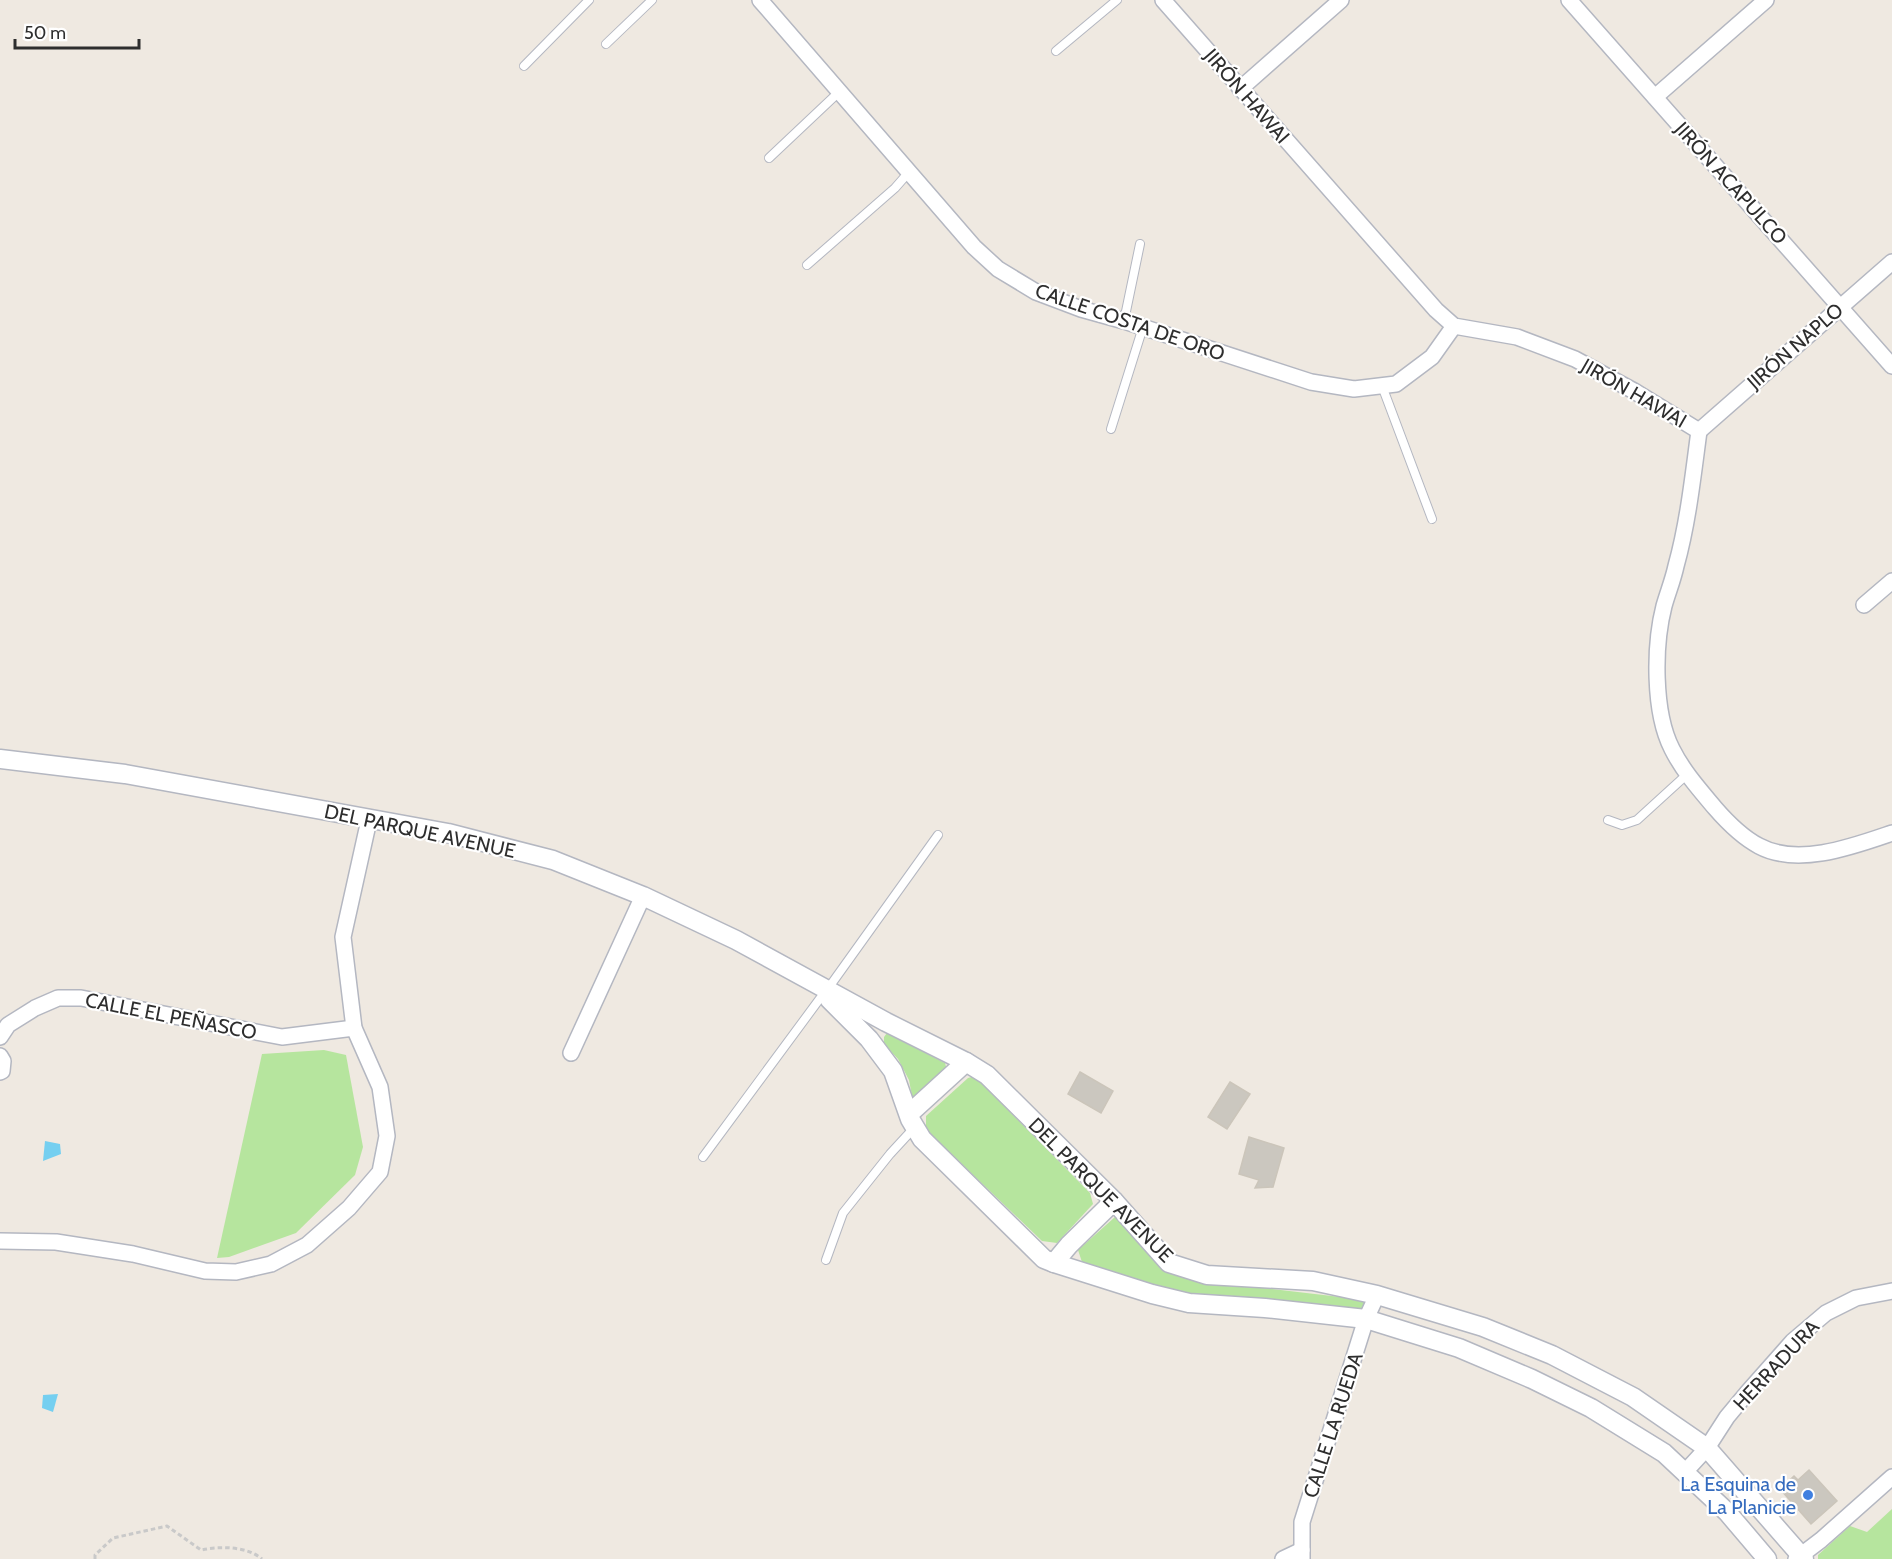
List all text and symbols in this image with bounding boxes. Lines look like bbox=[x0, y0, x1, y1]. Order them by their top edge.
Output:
scale bar bbox=[15, 12, 140, 50]
text: 50 m bbox=[24, 22, 66, 44]
street label: JIRÓN HAWAI bbox=[1199, 43, 1295, 148]
street label: JIRÓN ACAPULCO bbox=[1669, 116, 1792, 249]
street label: CALLE COSTA DE ORO bbox=[1032, 278, 1228, 366]
street label: JIRÓN NAPLO bbox=[1741, 298, 1848, 395]
street label: JIRÓN HAWAI bbox=[1576, 353, 1691, 433]
street label: DEL PARQUE AVENUE bbox=[322, 799, 518, 863]
street label: CALLE EL PEÑASCO bbox=[83, 988, 259, 1044]
street label: DEL PARQUE AVENUE bbox=[1024, 1113, 1178, 1267]
street label: HERRADURA bbox=[1728, 1314, 1824, 1415]
street label: CALLE LA RUEDA bbox=[1298, 1349, 1368, 1501]
place label: La Esquina de La Planicie bbox=[1680, 1472, 1796, 1519]
marker: La Esquina de La Planicie bbox=[1801, 1488, 1815, 1502]

